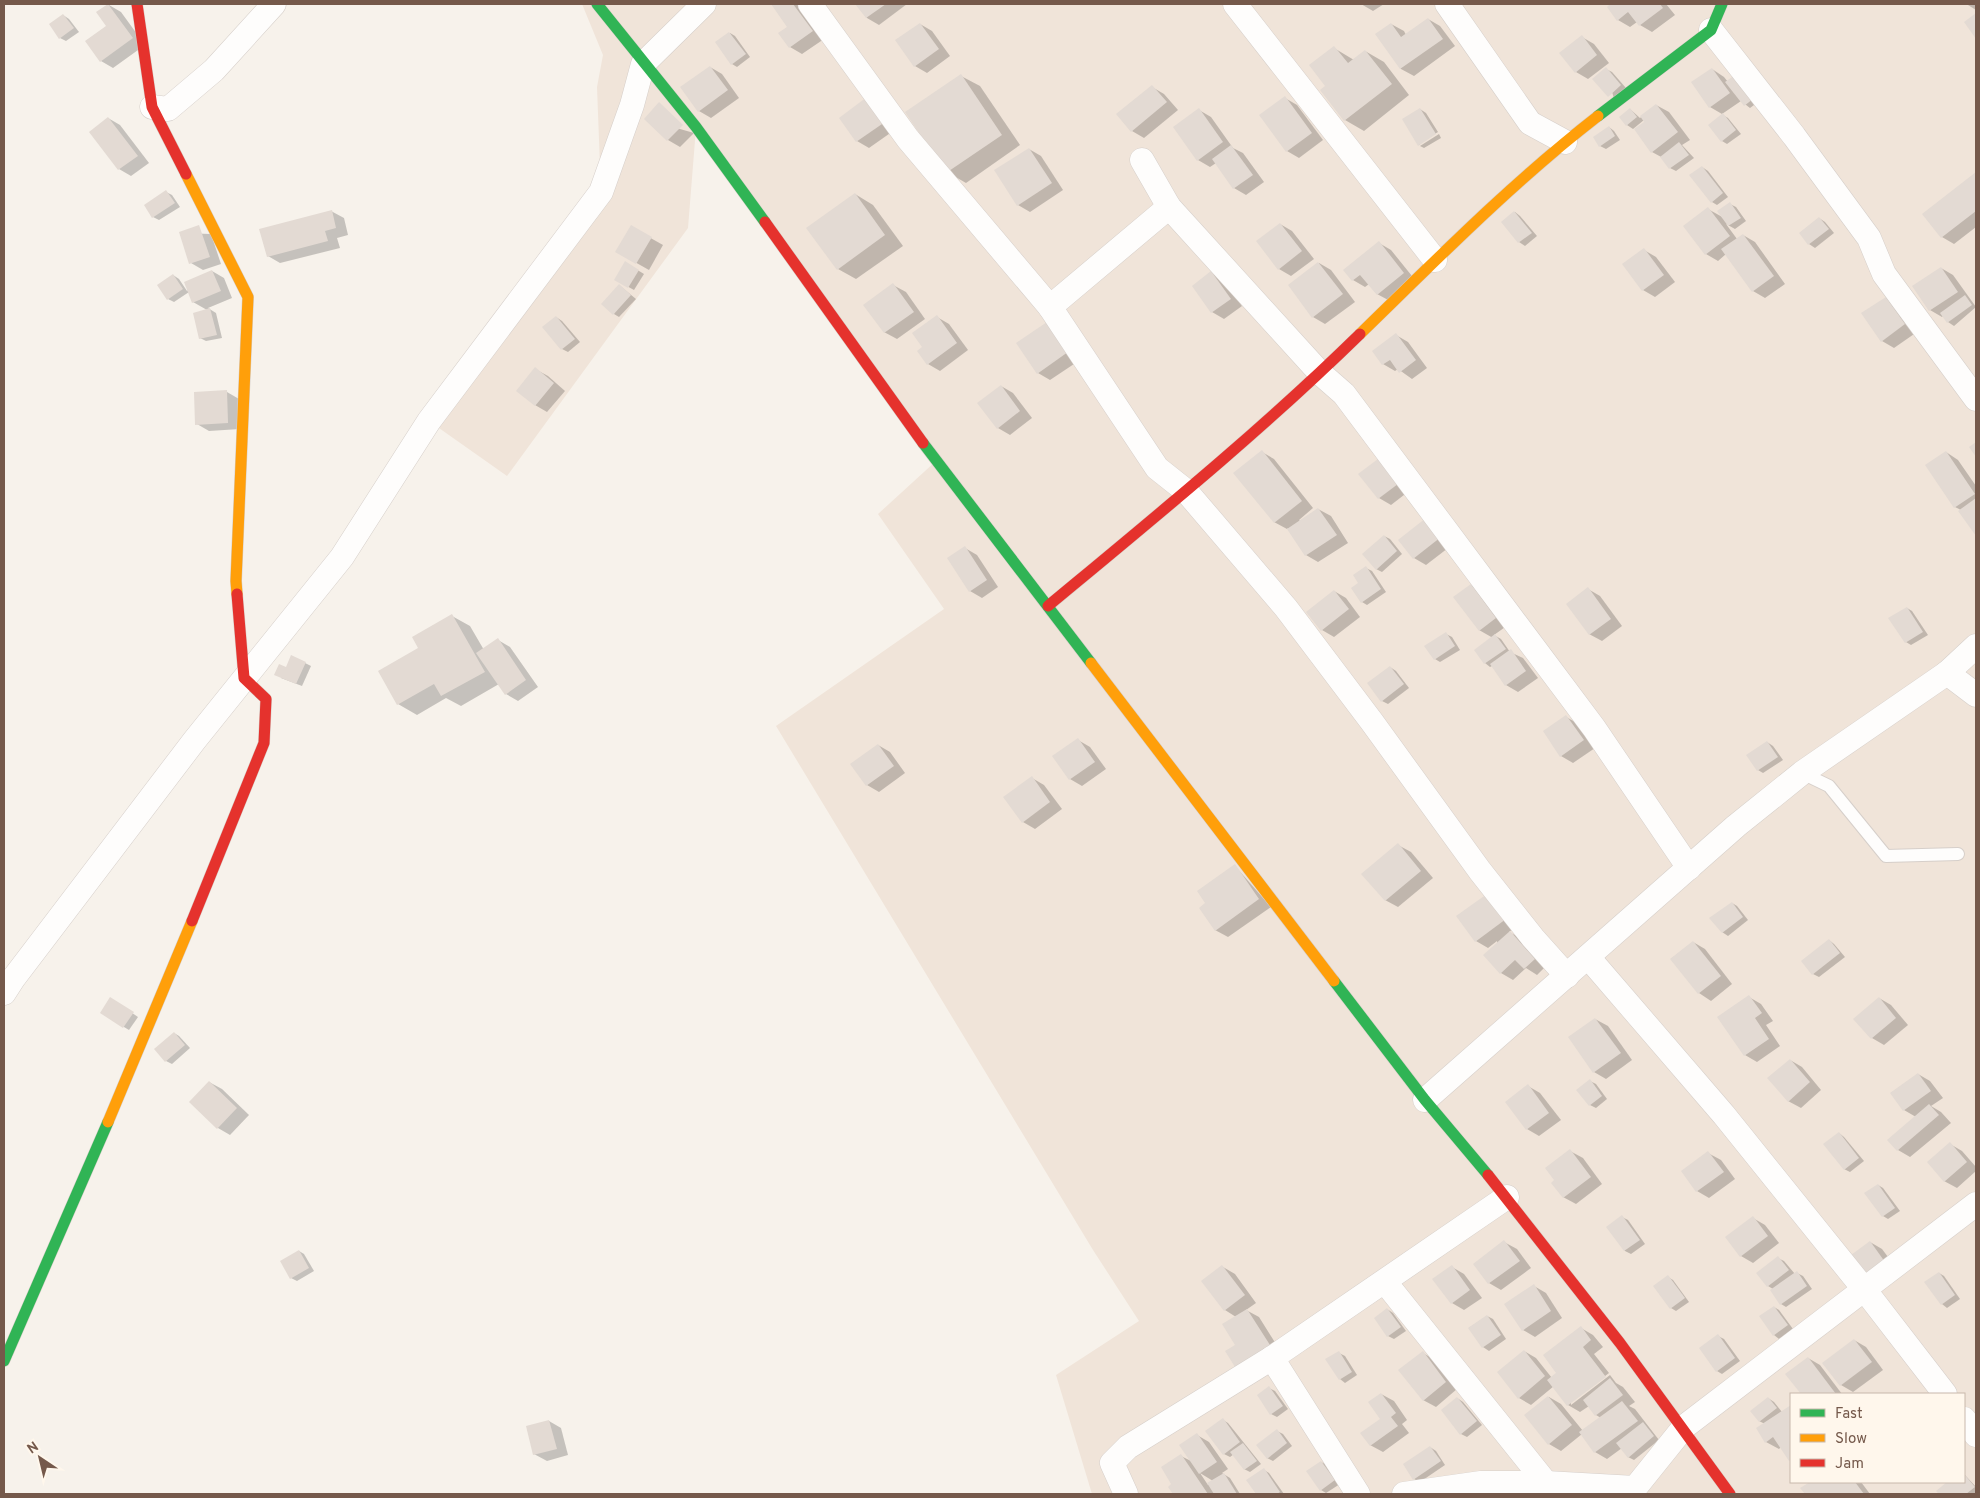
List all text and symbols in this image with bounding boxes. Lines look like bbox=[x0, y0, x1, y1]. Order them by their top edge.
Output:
legend bbox=[1790, 1393, 1965, 1483]
text: Fast bbox=[1835, 1405, 1863, 1424]
text: Slow bbox=[1835, 1430, 1867, 1449]
north arrow bbox=[15, 1433, 65, 1483]
text: N bbox=[24, 1439, 42, 1458]
text: Jam bbox=[1835, 1455, 1864, 1474]

